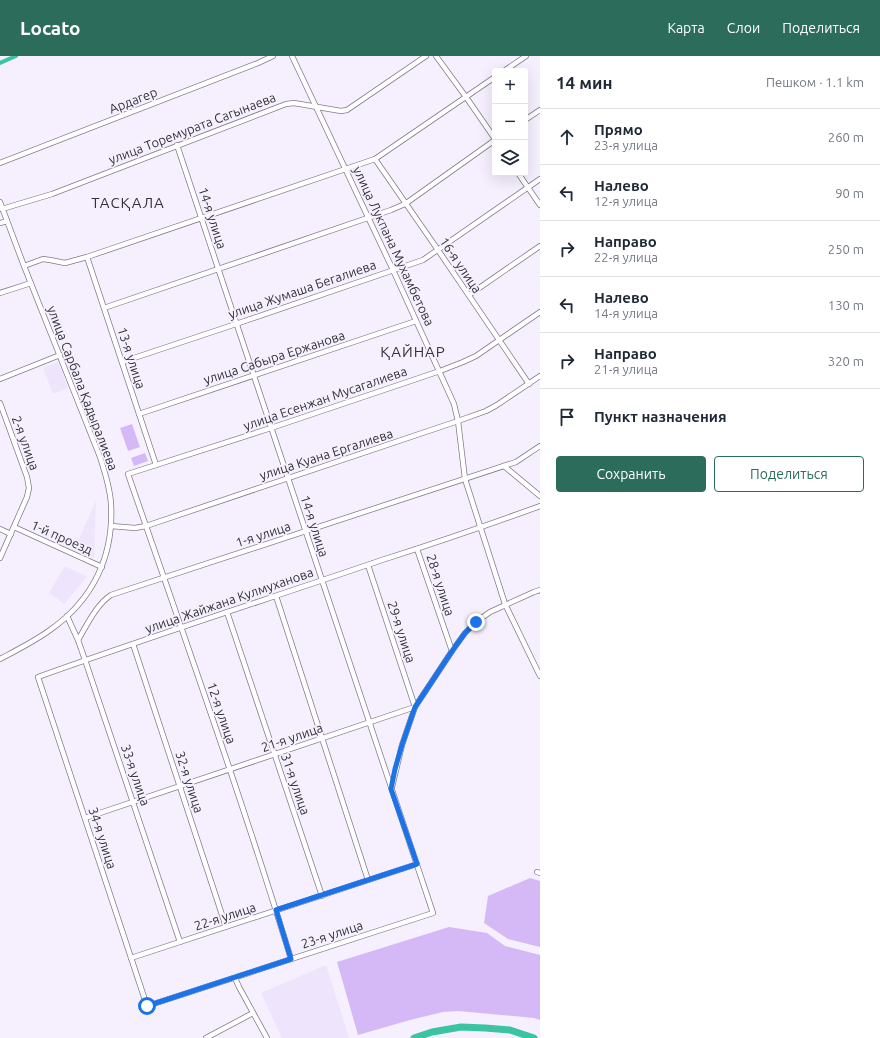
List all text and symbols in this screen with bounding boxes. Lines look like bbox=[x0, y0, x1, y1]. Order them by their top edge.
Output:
text: Locato bbox=[20, 17, 81, 39]
text: Карта bbox=[667, 20, 705, 36]
text: Слои bbox=[727, 20, 760, 36]
text: Поделиться bbox=[782, 20, 860, 36]
map controls bbox=[492, 68, 528, 176]
button: + bbox=[492, 68, 528, 104]
text: 14 мин bbox=[556, 73, 612, 92]
text: Пешком · 1.1 km bbox=[766, 75, 864, 89]
street label: Ардагер bbox=[107, 84, 159, 116]
street label: улица Торемурата Сагынаева bbox=[106, 90, 278, 166]
button: − bbox=[492, 104, 528, 140]
text: Прямо bbox=[594, 121, 643, 138]
icon: ahead bbox=[556, 126, 578, 148]
text: 260 m bbox=[828, 130, 864, 144]
text: 23-я улица bbox=[594, 138, 658, 152]
button: layers bbox=[492, 140, 528, 176]
street label: улица Лукпана Мухамбетова bbox=[351, 164, 437, 328]
text: Налево bbox=[594, 177, 649, 194]
icon: left bbox=[556, 182, 578, 204]
street label: 14-я улица bbox=[196, 185, 230, 251]
text: 90 m bbox=[835, 186, 864, 200]
district label: ТАСҚАЛА bbox=[91, 194, 165, 211]
text: 12-я улица bbox=[594, 194, 658, 208]
text: Направо bbox=[594, 233, 657, 250]
street label: 16-я улица bbox=[437, 235, 485, 295]
icon: right bbox=[556, 238, 578, 260]
text: 250 m bbox=[828, 242, 864, 256]
text: 22-я улица bbox=[594, 250, 658, 264]
street label: улица Жумаша Бегалиева bbox=[226, 257, 378, 321]
text: Налево bbox=[594, 289, 649, 306]
icon: left bbox=[556, 294, 578, 316]
text: 130 m bbox=[828, 298, 864, 312]
street label: улица Сарбала Қадыралиева bbox=[45, 304, 121, 472]
text: 14-я улица bbox=[594, 306, 658, 320]
street label: 13-я улица bbox=[115, 325, 149, 391]
street label: улица Сабыра Ержанова bbox=[202, 327, 346, 387]
district label: ҚАЙНАР bbox=[380, 343, 446, 360]
text: Направо bbox=[594, 345, 657, 362]
icon: right bbox=[556, 350, 578, 372]
text: 320 m bbox=[828, 354, 864, 368]
text: 21-я улица bbox=[594, 362, 658, 376]
street label: улица Есенжан Мусагалиева bbox=[241, 363, 409, 433]
icon: arrive bbox=[556, 406, 578, 428]
text: Пункт назначения bbox=[594, 408, 727, 425]
street label: 2-я улица bbox=[10, 414, 42, 472]
street label: улица Куана Ергалиева bbox=[258, 426, 394, 482]
button: Сохранить bbox=[556, 456, 706, 492]
button: Поделиться bbox=[714, 456, 864, 492]
street label: 14-я улица bbox=[298, 493, 332, 559]
street label: 1-й проезд bbox=[29, 517, 95, 557]
street label: 1-я улица bbox=[234, 519, 292, 549]
street label: 28-я улица bbox=[424, 552, 458, 618]
street label: улица Жайжана Кулмуханова bbox=[143, 565, 315, 635]
street label: 29-я улица bbox=[385, 599, 419, 665]
route end bbox=[467, 613, 485, 631]
street label: 12-я улица bbox=[205, 680, 239, 746]
street label: 21-я улица bbox=[259, 720, 325, 754]
street label: 33-я улица bbox=[119, 742, 153, 808]
street label: 32-я улица bbox=[173, 749, 207, 815]
street label: 31-я улица bbox=[279, 751, 313, 817]
street label: 34-я улица bbox=[86, 805, 120, 871]
street label: 22-я улица bbox=[192, 899, 258, 933]
street label: 23-я улица bbox=[299, 917, 365, 951]
route start bbox=[138, 997, 156, 1015]

